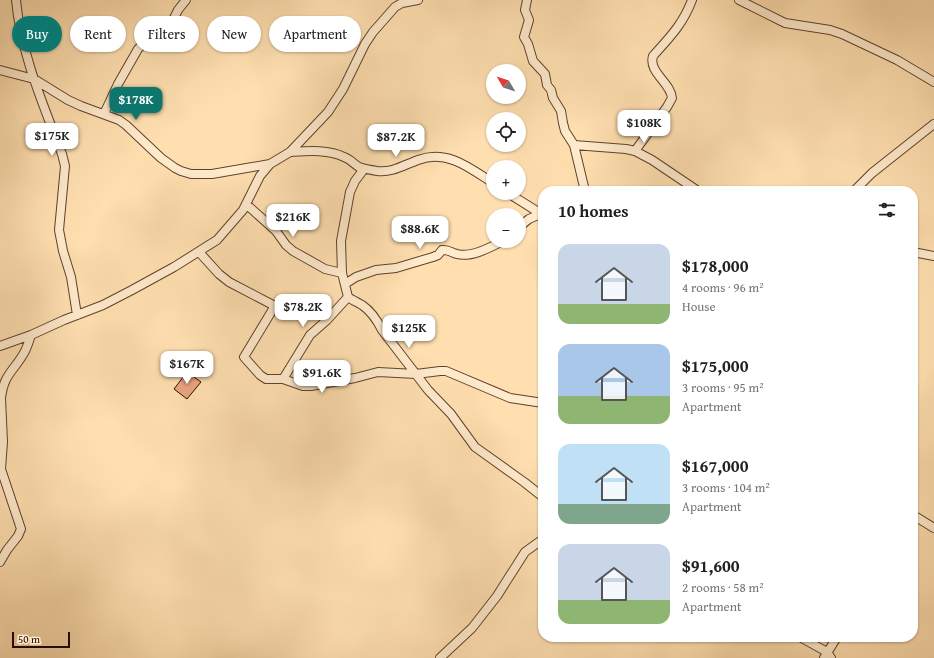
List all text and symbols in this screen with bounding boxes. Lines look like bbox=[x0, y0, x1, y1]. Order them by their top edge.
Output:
chip: Buy bbox=[12, 16, 62, 52]
chip: Rent bbox=[70, 16, 126, 52]
chip: Filters bbox=[134, 16, 199, 52]
chip: New bbox=[207, 16, 261, 52]
chip: Apartment bbox=[269, 16, 361, 52]
north arrow bbox=[486, 64, 526, 104]
map controls bbox=[486, 64, 526, 248]
pin: $178K bbox=[108, 87, 164, 121]
text: $178K bbox=[118, 90, 154, 109]
pin: $108K bbox=[616, 110, 672, 144]
button: locate bbox=[486, 112, 526, 152]
text: $108K bbox=[626, 113, 662, 132]
pin: $175K bbox=[24, 123, 80, 157]
pin: $87.2K bbox=[363, 124, 429, 158]
text: $175K bbox=[34, 126, 70, 145]
text: $87.2K bbox=[377, 127, 415, 146]
button: + bbox=[486, 160, 526, 200]
text: 10 homes bbox=[558, 198, 629, 223]
icon: filters bbox=[876, 199, 898, 221]
pin: $216K bbox=[265, 204, 321, 238]
text: $216K bbox=[275, 207, 311, 226]
button: − bbox=[486, 208, 526, 248]
pin: $88.6K bbox=[387, 216, 453, 250]
text: $88.6K bbox=[401, 219, 439, 238]
text: $178,000 bbox=[682, 253, 748, 278]
icon: home bbox=[590, 260, 638, 308]
text: 4 rooms · 96 m² bbox=[682, 278, 764, 297]
pin: $78.2K bbox=[270, 294, 336, 328]
text: $78.2K bbox=[284, 297, 322, 316]
text: House bbox=[682, 297, 716, 316]
pin: $125K bbox=[381, 315, 437, 349]
text: $125K bbox=[391, 318, 427, 337]
pin: $167K bbox=[159, 351, 215, 385]
text: $175,000 bbox=[682, 353, 748, 378]
text: $167K bbox=[169, 354, 205, 373]
pin: $91.6K bbox=[289, 360, 355, 394]
icon: home bbox=[590, 360, 638, 408]
text: $91.6K bbox=[303, 363, 341, 382]
text: 3 rooms · 95 m² bbox=[682, 378, 764, 397]
text: Apartment bbox=[682, 397, 742, 416]
text: $167,000 bbox=[682, 453, 748, 478]
icon: home bbox=[590, 460, 638, 508]
text: 3 rooms · 104 m² bbox=[682, 478, 770, 497]
text: Apartment bbox=[682, 497, 742, 516]
text: $91,600 bbox=[682, 553, 740, 578]
icon: home bbox=[590, 560, 638, 608]
text: 2 rooms · 58 m² bbox=[682, 578, 764, 597]
text: Apartment bbox=[682, 597, 742, 616]
scale bar bbox=[12, 630, 70, 649]
text: 50 m bbox=[18, 631, 40, 647]

